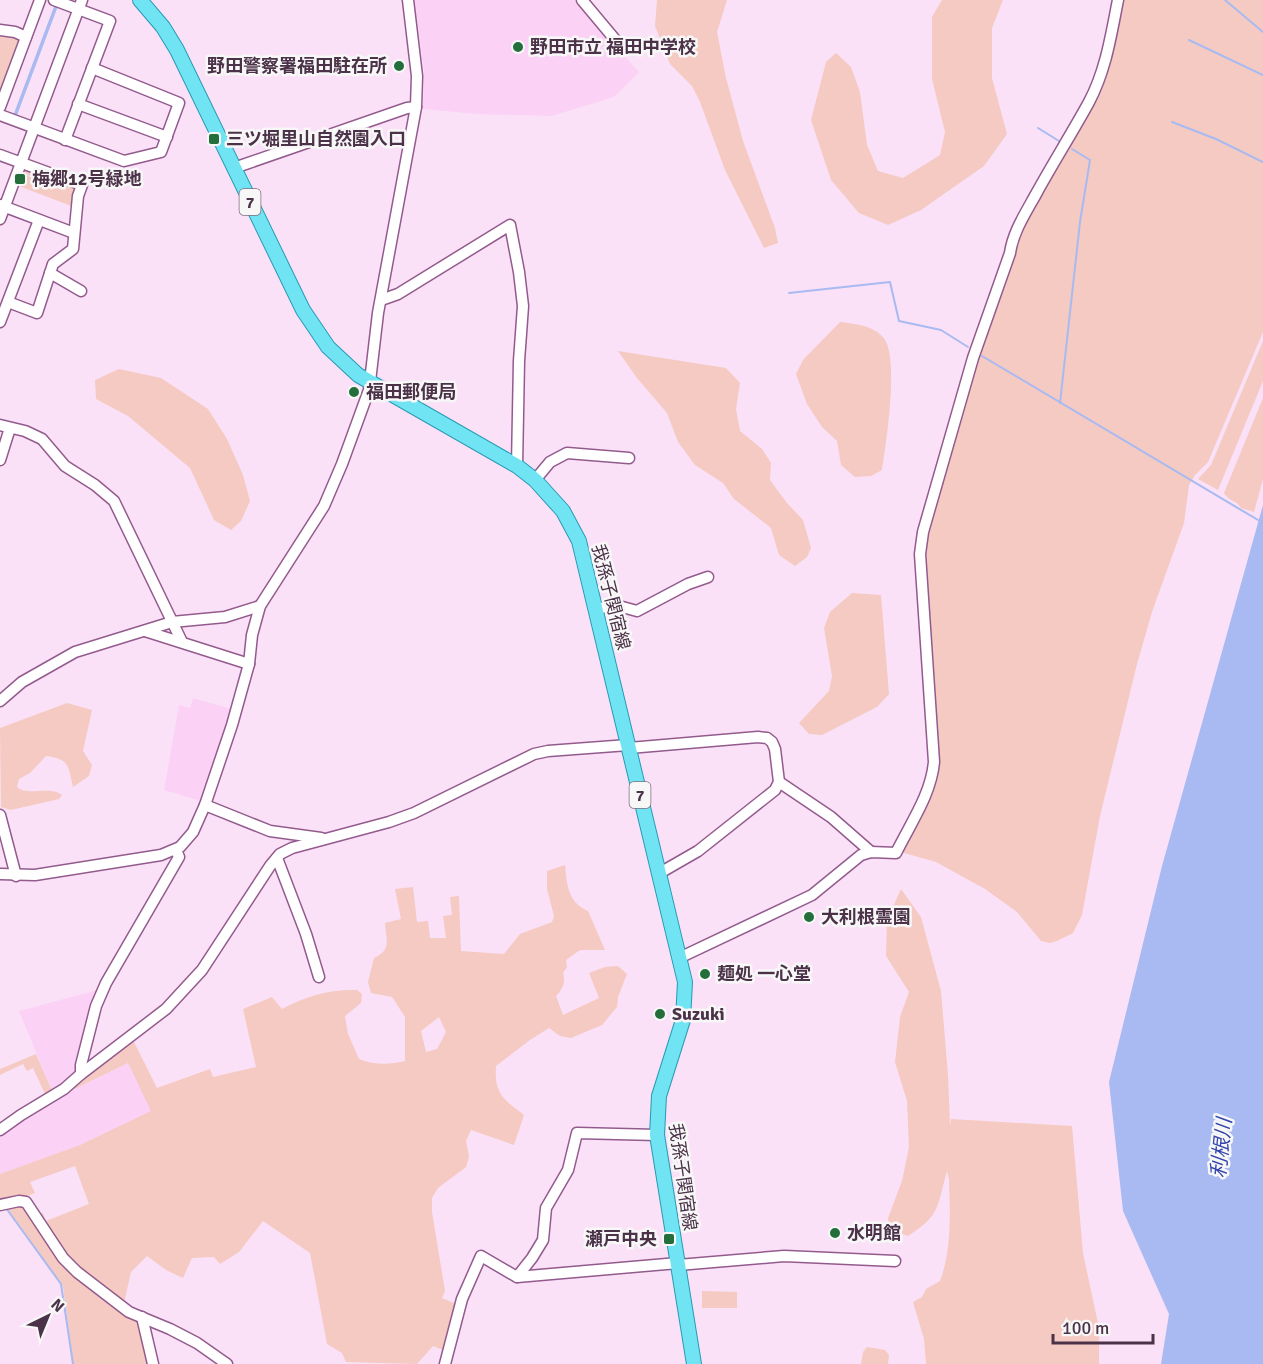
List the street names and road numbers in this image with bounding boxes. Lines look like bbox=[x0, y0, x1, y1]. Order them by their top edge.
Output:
road number: 7 bbox=[240, 189, 260, 215]
street label: 我孫子関宿線 bbox=[587, 542, 635, 652]
road number: 7 bbox=[630, 782, 650, 808]
street label: 我孫子関宿線 bbox=[665, 1122, 701, 1232]

